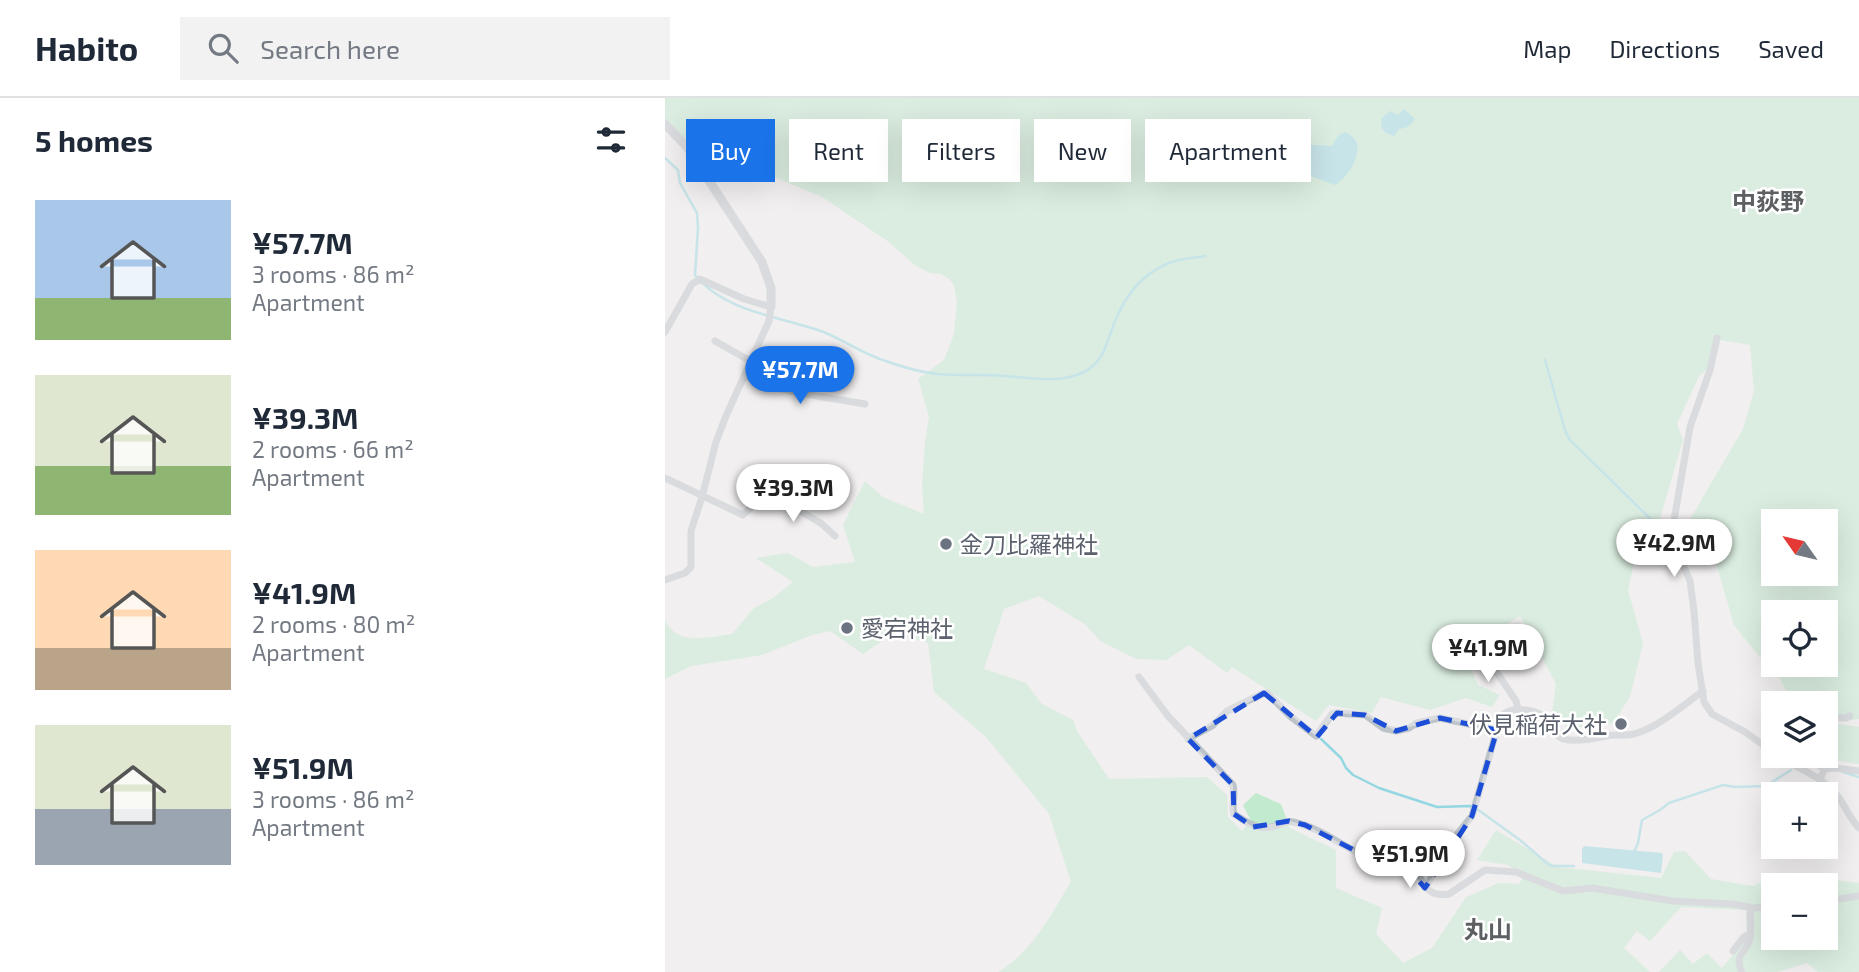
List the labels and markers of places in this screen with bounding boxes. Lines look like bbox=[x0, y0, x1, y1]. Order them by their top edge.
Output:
pin: ¥57.7M bbox=[743, 346, 857, 406]
pin: ¥39.3M bbox=[736, 464, 850, 524]
pin: ¥42.9M bbox=[1617, 519, 1731, 579]
place label: 金刀比羅神社 bbox=[960, 530, 1098, 558]
marker: 金刀比羅神社 bbox=[938, 536, 954, 552]
place label: 愛宕神社 bbox=[861, 614, 953, 642]
marker: 愛宕神社 bbox=[839, 620, 855, 636]
pin: ¥41.9M bbox=[1431, 624, 1545, 684]
place label: 伏見稲荷大社 bbox=[1469, 710, 1607, 738]
marker: 伏見稲荷大社 bbox=[1613, 716, 1629, 732]
pin: ¥51.9M bbox=[1353, 830, 1467, 890]

